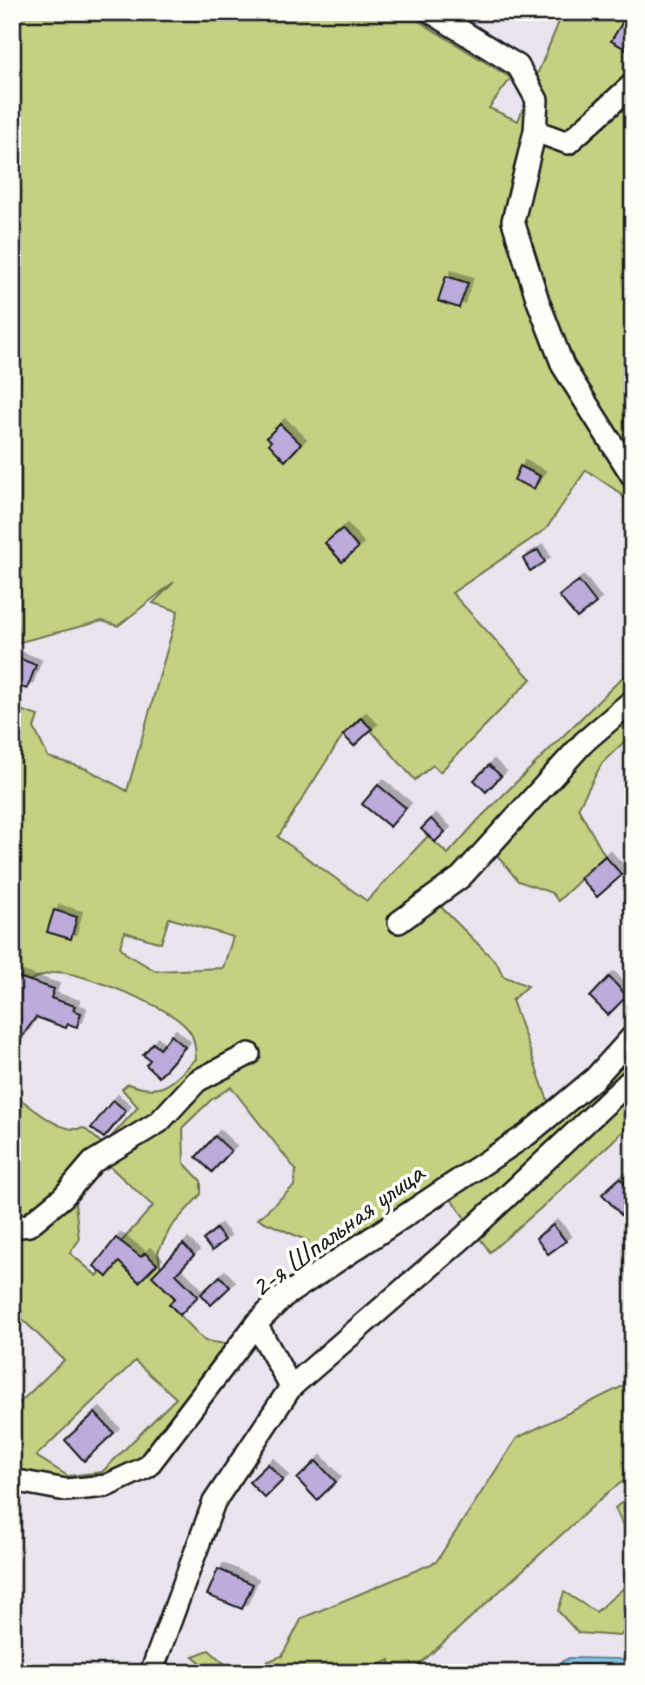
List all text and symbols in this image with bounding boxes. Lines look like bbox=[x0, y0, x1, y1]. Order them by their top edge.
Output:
street label: 2-я Шпальная улица bbox=[243, 1153, 433, 1306]

